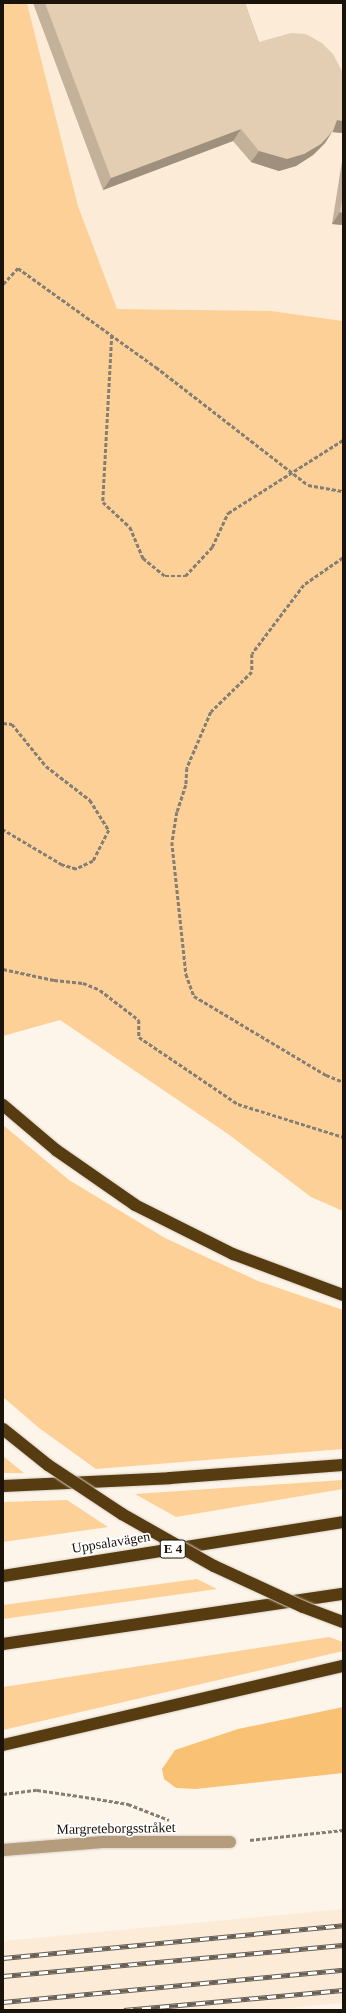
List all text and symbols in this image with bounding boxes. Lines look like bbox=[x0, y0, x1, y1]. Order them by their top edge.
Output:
street label: Uppsalavägen bbox=[71, 1529, 151, 1557]
road number: E 4 bbox=[159, 1538, 187, 1560]
street label: Margreteborgsstråket bbox=[56, 1820, 176, 1838]

